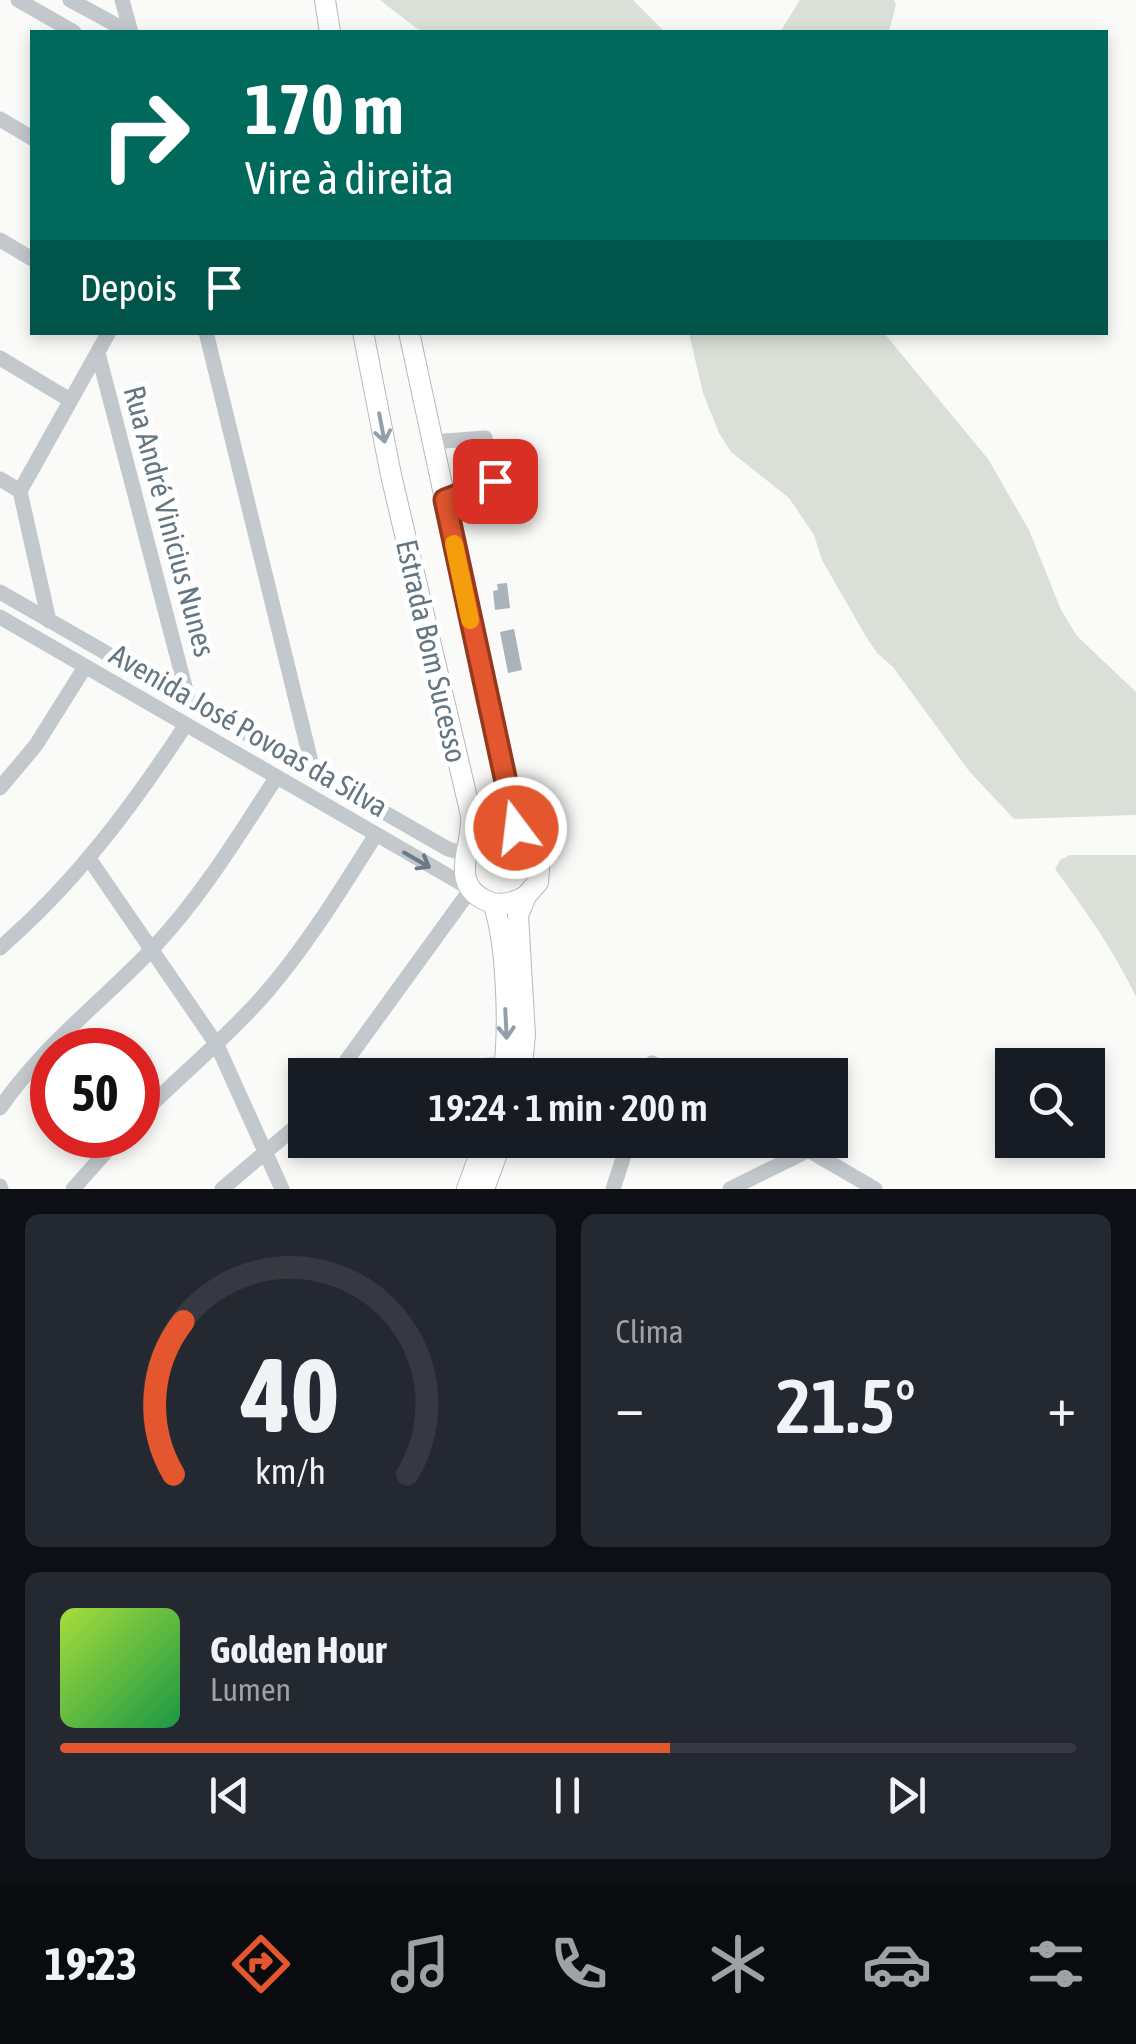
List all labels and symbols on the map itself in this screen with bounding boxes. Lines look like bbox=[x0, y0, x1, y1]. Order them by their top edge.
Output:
street label: Rua André Vinicius Nunes bbox=[118, 382, 222, 660]
one-way arrow bbox=[373, 411, 392, 443]
pin bbox=[453, 439, 538, 524]
street label: Estrada Bom Sucesso bbox=[390, 536, 474, 766]
street label: Avenida José Povoas da Silva bbox=[104, 637, 394, 823]
position arrow bbox=[464, 776, 568, 880]
one-way arrow bbox=[402, 850, 431, 870]
one-way arrow bbox=[497, 1007, 516, 1039]
speed limit sign: 50 bbox=[30, 1028, 160, 1158]

